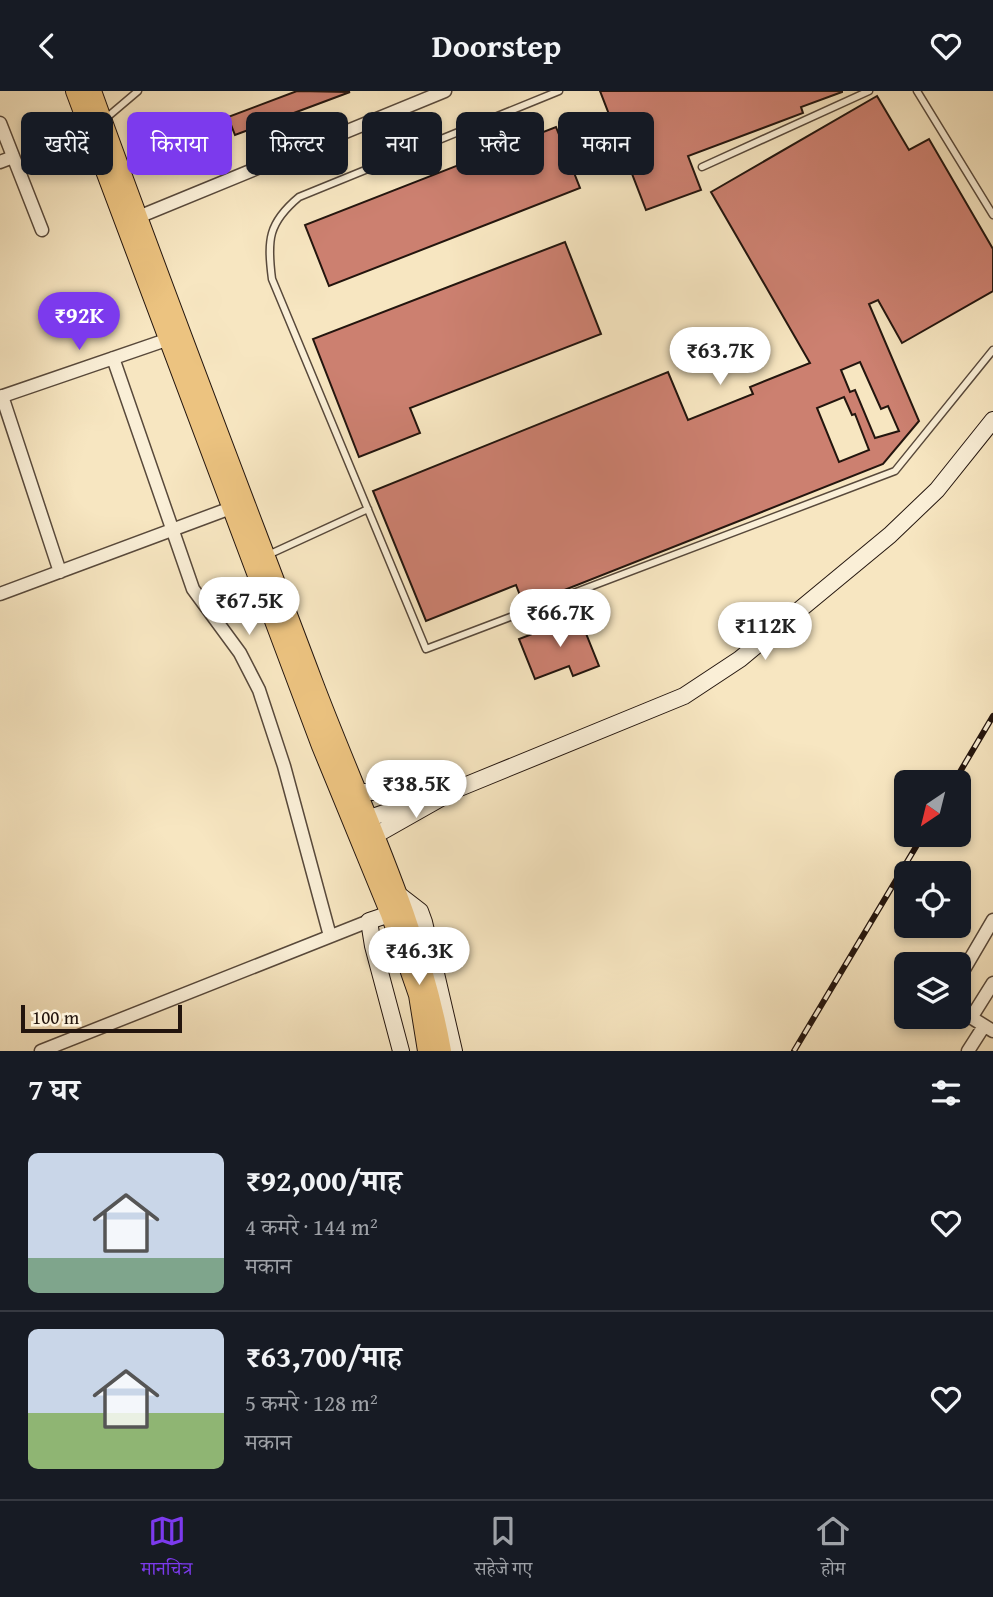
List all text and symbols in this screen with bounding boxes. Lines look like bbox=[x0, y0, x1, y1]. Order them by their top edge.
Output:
text: Doorstep bbox=[432, 22, 561, 69]
icon: back bbox=[28, 27, 66, 65]
icon: heart bbox=[927, 27, 965, 65]
chip: खरीदें bbox=[21, 112, 113, 175]
chip: किराया bbox=[127, 112, 232, 175]
chip: फ़िल्टर bbox=[246, 112, 348, 175]
chip: नया bbox=[362, 112, 442, 175]
chip: फ़्लैट bbox=[456, 112, 544, 175]
chip: मकान bbox=[558, 112, 654, 175]
pin: ₹92K bbox=[38, 293, 120, 352]
text: ₹92K bbox=[54, 298, 104, 331]
pin: ₹63.7K bbox=[663, 327, 777, 387]
text: ₹63.7K bbox=[686, 333, 754, 366]
pin: ₹67.5K bbox=[192, 577, 306, 637]
text: ₹67.5K bbox=[215, 583, 283, 616]
pin: ₹66.7K bbox=[503, 589, 617, 649]
text: ₹66.7K bbox=[526, 595, 594, 628]
pin: ₹112K bbox=[716, 603, 814, 662]
text: ₹112K bbox=[734, 608, 796, 641]
pin: ₹38.5K bbox=[359, 761, 473, 820]
text: ₹38.5K bbox=[382, 766, 450, 799]
north arrow bbox=[894, 770, 971, 847]
map controls bbox=[894, 770, 971, 1029]
button: locate bbox=[894, 861, 971, 938]
pin: ₹46.3K bbox=[362, 927, 476, 987]
text: ₹46.3K bbox=[385, 933, 453, 966]
button: layers bbox=[894, 952, 971, 1029]
scale bar bbox=[21, 1002, 182, 1034]
text: 100 m bbox=[32, 1003, 79, 1031]
text: 7 घर bbox=[28, 1067, 80, 1111]
icon: filters bbox=[927, 1074, 965, 1112]
text: ₹92,000/माह bbox=[245, 1158, 402, 1202]
icon: home bbox=[84, 1181, 168, 1265]
icon: heart bbox=[927, 1204, 965, 1242]
text: 4 कमरे · 144 m² bbox=[245, 1210, 378, 1243]
text: मकान bbox=[245, 1249, 292, 1282]
text: ₹63,700/माह bbox=[245, 1334, 402, 1378]
icon: home bbox=[84, 1357, 168, 1441]
icon: heart bbox=[927, 1380, 965, 1418]
text: 5 कमरे · 128 m² bbox=[245, 1386, 378, 1419]
text: मकान bbox=[245, 1425, 292, 1458]
tab: मानचित्र bbox=[141, 1512, 192, 1587]
tab: सहेजे गए bbox=[474, 1512, 532, 1587]
tab: होम bbox=[814, 1512, 852, 1587]

